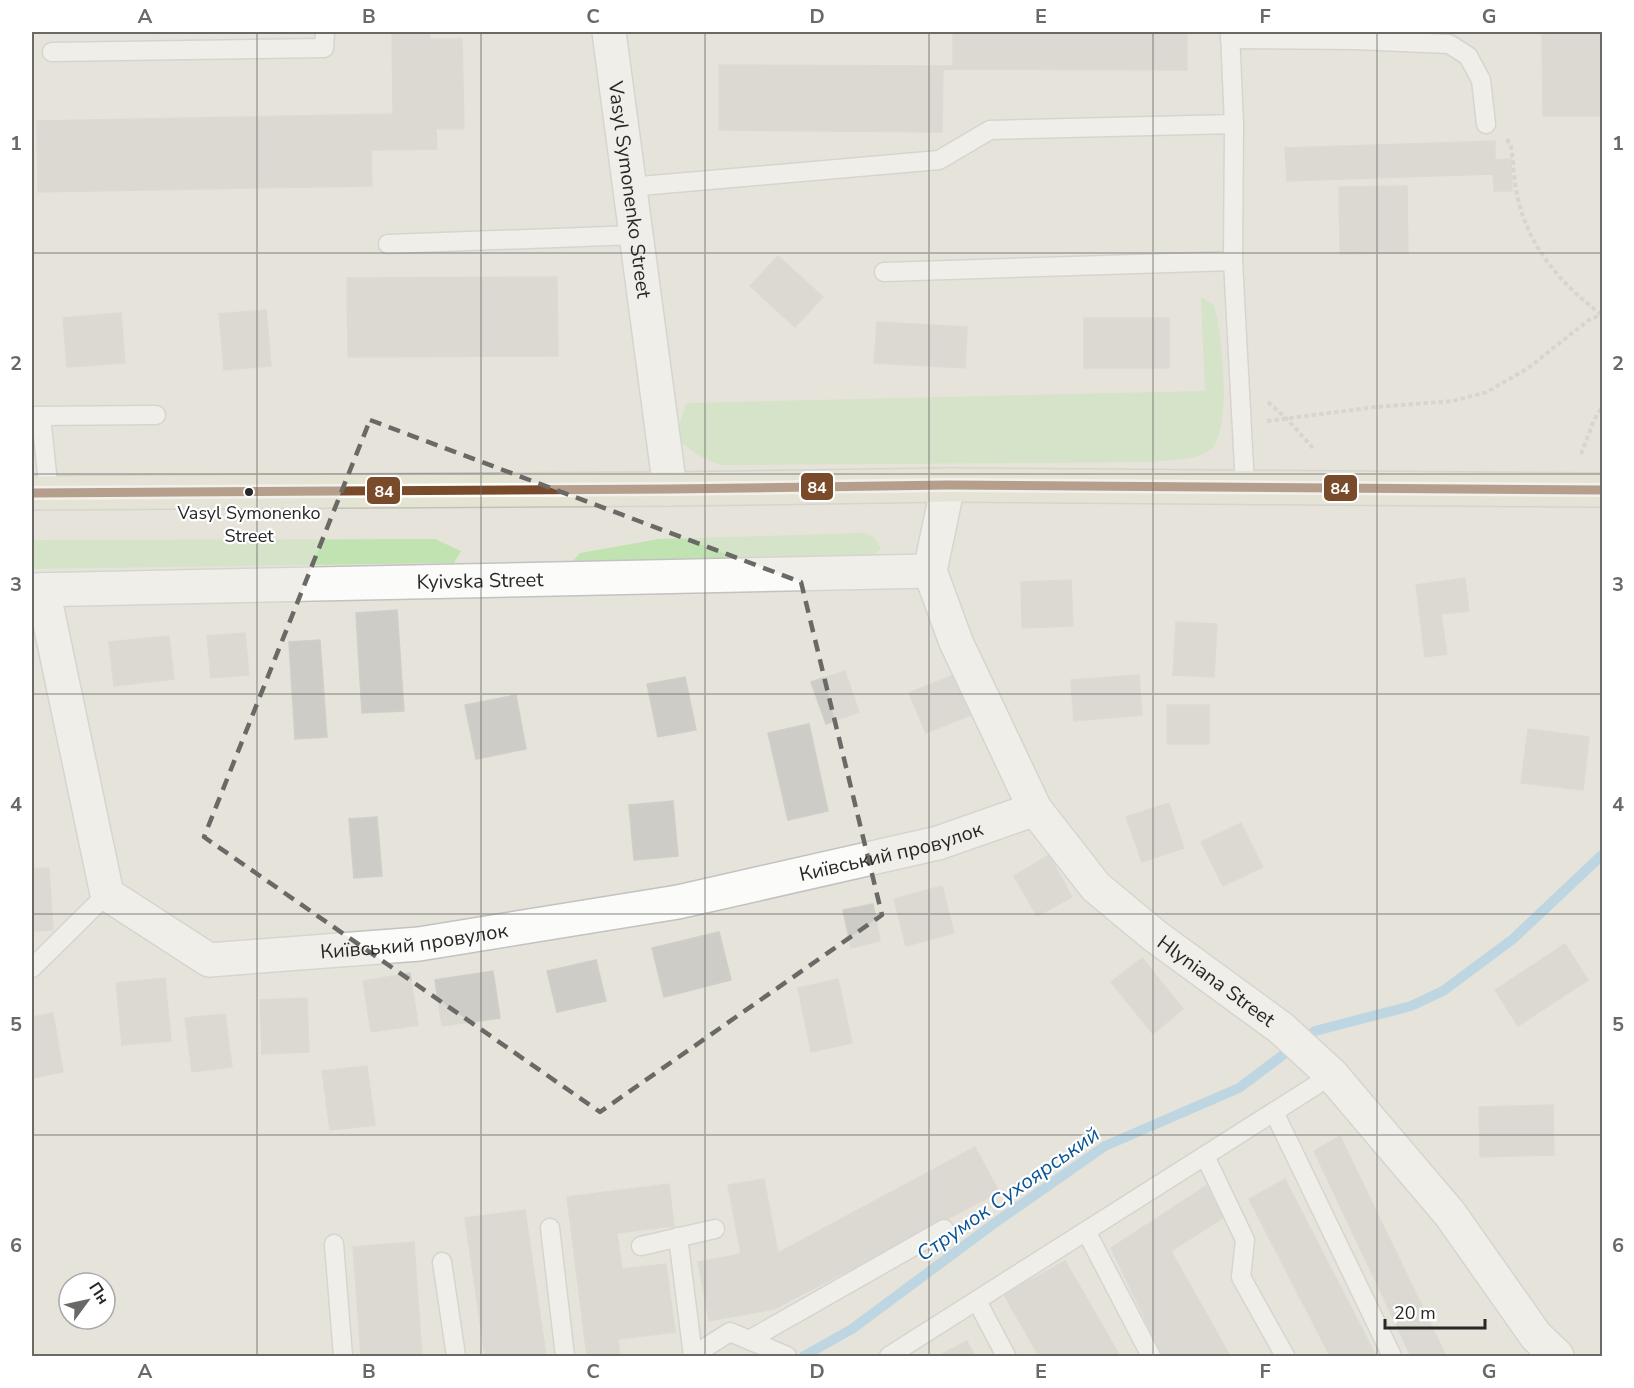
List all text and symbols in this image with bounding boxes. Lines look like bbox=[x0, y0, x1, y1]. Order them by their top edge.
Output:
text: A bbox=[138, 3, 153, 30]
text: B bbox=[362, 3, 376, 30]
text: C bbox=[586, 3, 600, 30]
text: D bbox=[809, 3, 825, 30]
text: E bbox=[1035, 3, 1047, 30]
text: F bbox=[1259, 3, 1271, 30]
text: G bbox=[1482, 3, 1496, 30]
street label: Vasyl Symonenko Street bbox=[602, 78, 658, 301]
text: 1 bbox=[10, 130, 22, 157]
text: 1 bbox=[1612, 130, 1624, 157]
text: 2 bbox=[10, 350, 22, 377]
text: 2 bbox=[1612, 350, 1624, 377]
line badge: 84 bbox=[800, 472, 834, 501]
line badge: 84 bbox=[1323, 474, 1358, 502]
line badge: 84 bbox=[366, 476, 401, 505]
text: 84 bbox=[807, 477, 827, 499]
text: 84 bbox=[1330, 478, 1350, 500]
text: 84 bbox=[374, 481, 394, 503]
marker: Vasyl Symonenko Street bbox=[243, 486, 255, 498]
place label: Vasyl Symonenko Street bbox=[176, 501, 321, 548]
street label: Kyivska Street bbox=[416, 566, 545, 596]
text: 3 bbox=[10, 571, 22, 598]
text: 3 bbox=[1612, 571, 1624, 598]
text: 4 bbox=[10, 791, 22, 818]
text: 4 bbox=[1612, 791, 1624, 818]
street label: Київський провулок bbox=[797, 815, 987, 888]
street label: Київський провулок bbox=[319, 917, 510, 965]
street label: Hlyniana Street bbox=[1152, 929, 1281, 1034]
text: 5 bbox=[10, 1011, 22, 1038]
text: 5 bbox=[1612, 1011, 1624, 1038]
water label: Струмок Сухоярський bbox=[911, 1120, 1105, 1268]
text: 6 bbox=[10, 1232, 22, 1259]
text: 6 bbox=[1612, 1232, 1624, 1259]
north arrow bbox=[57, 1271, 117, 1331]
text: Пн bbox=[84, 1278, 114, 1309]
scale bar bbox=[1385, 1292, 1486, 1330]
text: 20 m bbox=[1394, 1301, 1436, 1325]
text: A bbox=[138, 1358, 153, 1385]
text: B bbox=[362, 1358, 376, 1385]
text: C bbox=[586, 1358, 600, 1385]
text: D bbox=[809, 1358, 825, 1385]
text: E bbox=[1035, 1358, 1047, 1385]
text: F bbox=[1259, 1358, 1271, 1385]
text: G bbox=[1482, 1358, 1496, 1385]

